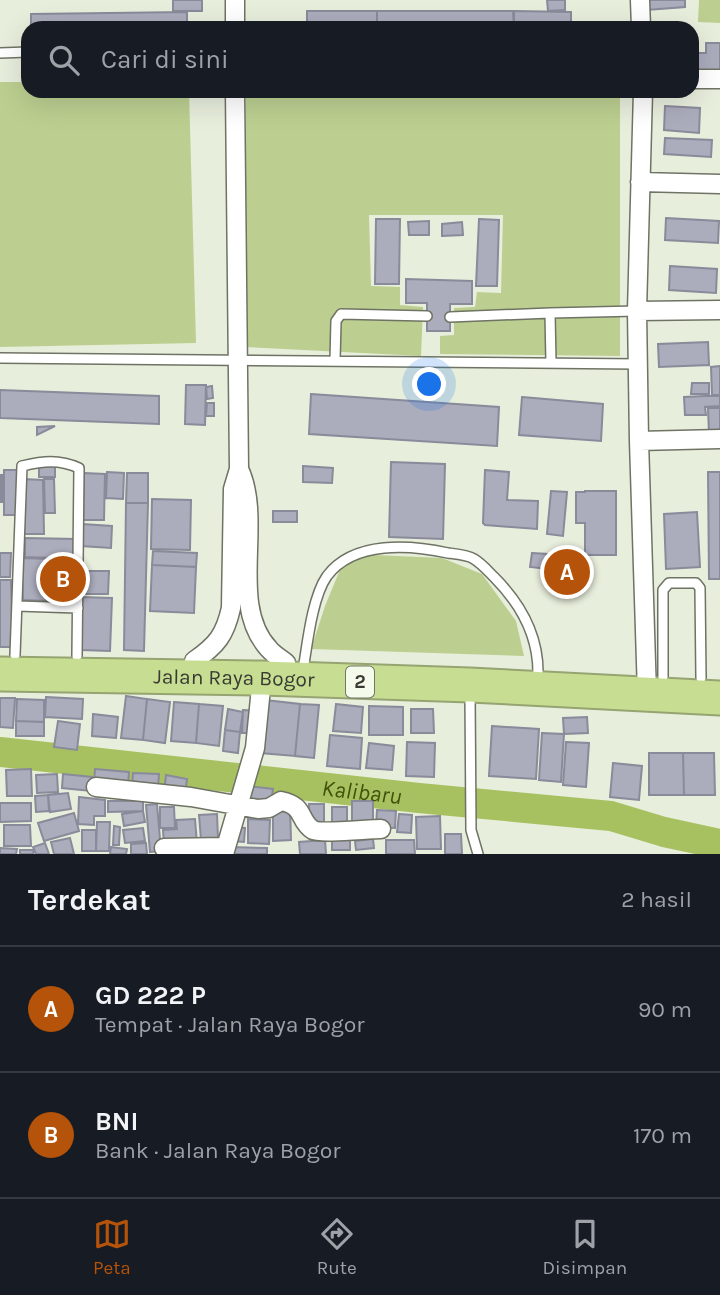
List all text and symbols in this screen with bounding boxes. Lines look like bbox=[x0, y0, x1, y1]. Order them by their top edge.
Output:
search box bbox=[21, 21, 699, 98]
icon: search bbox=[45, 41, 83, 79]
text: Cari di sini bbox=[101, 44, 229, 75]
your location bbox=[412, 367, 446, 401]
pin: A bbox=[544, 546, 590, 598]
pin: B bbox=[40, 553, 86, 605]
street label: Jalan Raya Bogor bbox=[153, 664, 315, 692]
road number: 2 bbox=[346, 666, 374, 698]
water label: Kalibaru bbox=[320, 774, 403, 810]
text: Terdekat bbox=[28, 882, 151, 918]
text: 2 hasil bbox=[621, 886, 692, 913]
text: GD 222 P bbox=[95, 980, 206, 1011]
text: A bbox=[44, 996, 58, 1023]
text: 90 m bbox=[638, 996, 692, 1023]
text: Tempat · Jalan Raya Bogor bbox=[95, 1011, 365, 1038]
text: BNI bbox=[95, 1106, 138, 1137]
text: B bbox=[44, 1122, 58, 1149]
text: 170 m bbox=[633, 1122, 692, 1149]
text: Bank · Jalan Raya Bogor bbox=[95, 1137, 341, 1164]
tab: Peta bbox=[93, 1215, 131, 1279]
tab: Rute bbox=[317, 1215, 357, 1279]
tab: Disimpan bbox=[542, 1215, 627, 1279]

